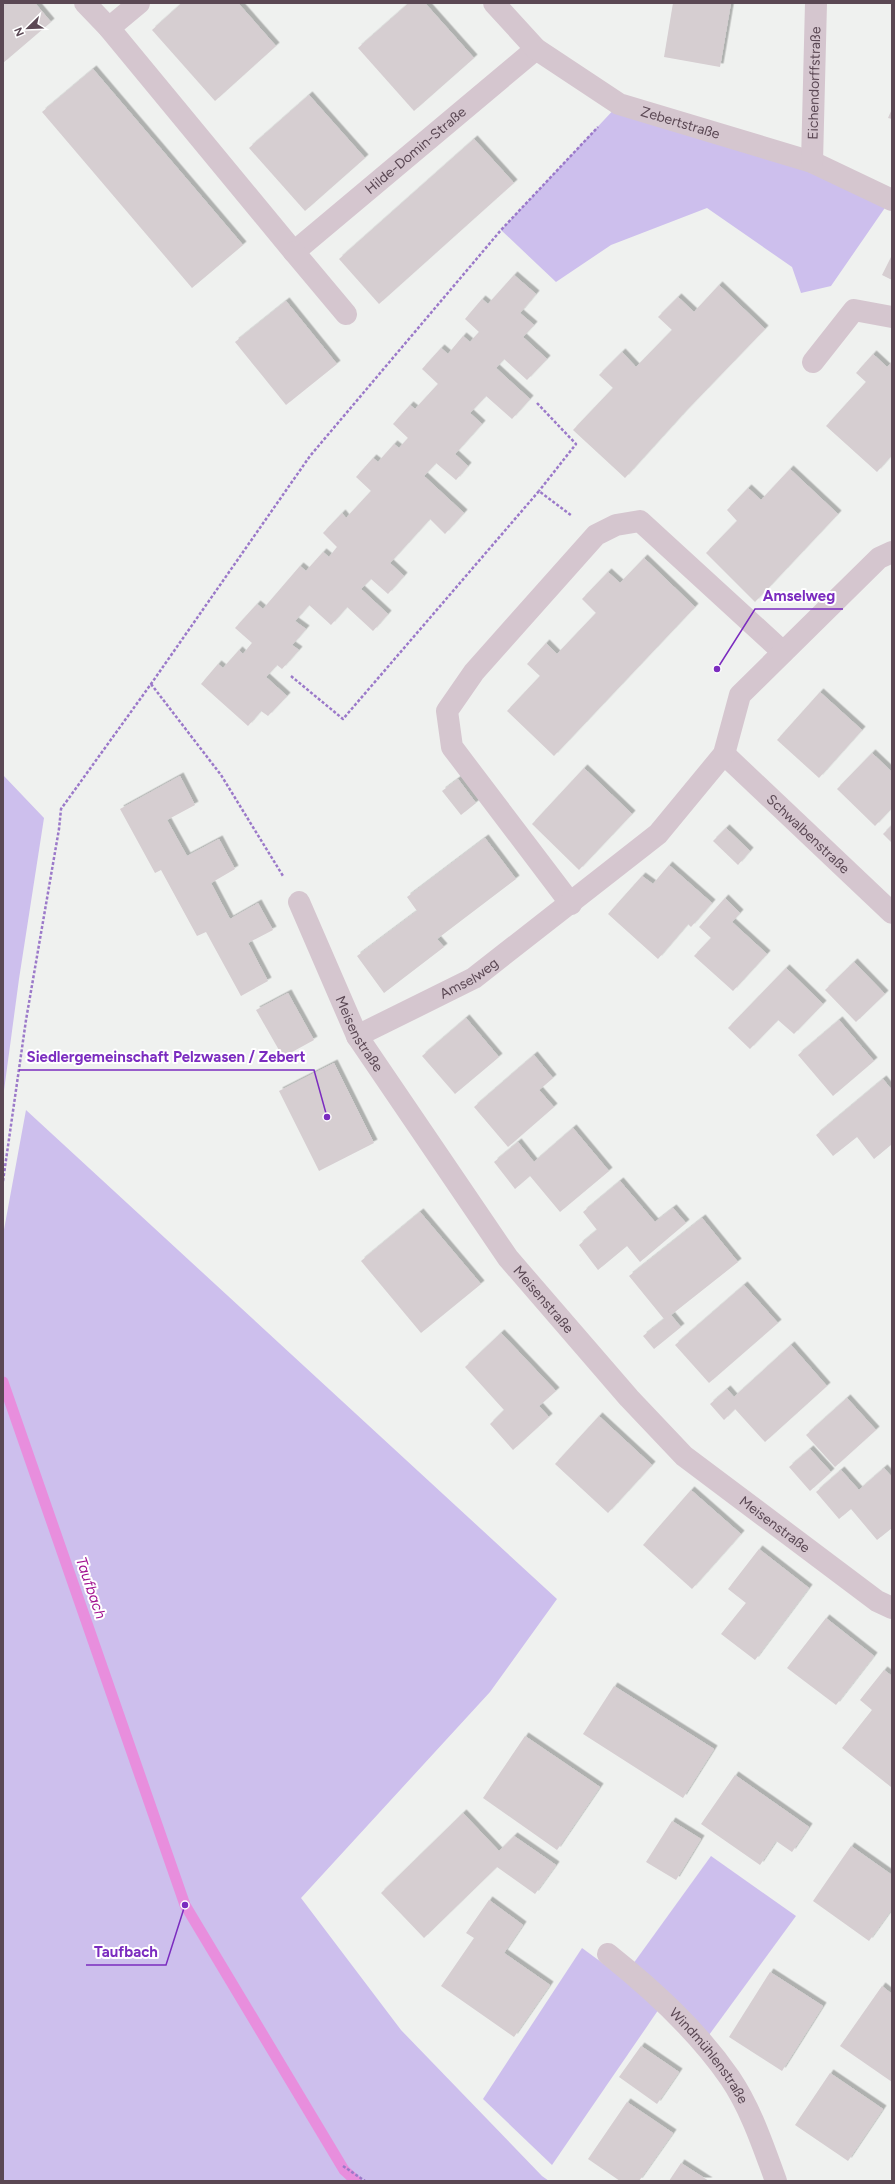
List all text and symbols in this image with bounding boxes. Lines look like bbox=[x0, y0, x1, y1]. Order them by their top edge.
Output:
north arrow bbox=[8, 8, 48, 48]
text: N bbox=[12, 25, 27, 38]
street label: Eichendorffstraße bbox=[804, 26, 824, 140]
street label: Hilde-Domin-Straße bbox=[361, 103, 470, 197]
street label: Zebertstraße bbox=[639, 103, 722, 142]
callout: Amselweg bbox=[755, 582, 843, 609]
text: Amselweg bbox=[763, 587, 835, 605]
street label: Schwalbenstraße bbox=[763, 790, 854, 877]
street label: Amselweg bbox=[437, 954, 501, 1002]
street label: Meisenstraße bbox=[332, 993, 387, 1075]
callout: Siedlergemeinschaft Pelzwasen / Zebert bbox=[19, 1043, 314, 1070]
text: Siedlergemeinschaft Pelzwasen / Zebert bbox=[27, 1048, 305, 1066]
street label: Meisenstraße bbox=[510, 1262, 578, 1337]
street label: Meisenstraße bbox=[736, 1492, 814, 1556]
water label: Taufbach bbox=[72, 1555, 110, 1621]
callout: Taufbach bbox=[86, 1938, 166, 1965]
text: Taufbach bbox=[94, 1943, 158, 1961]
street label: Windmühlenstraße bbox=[666, 2004, 752, 2107]

